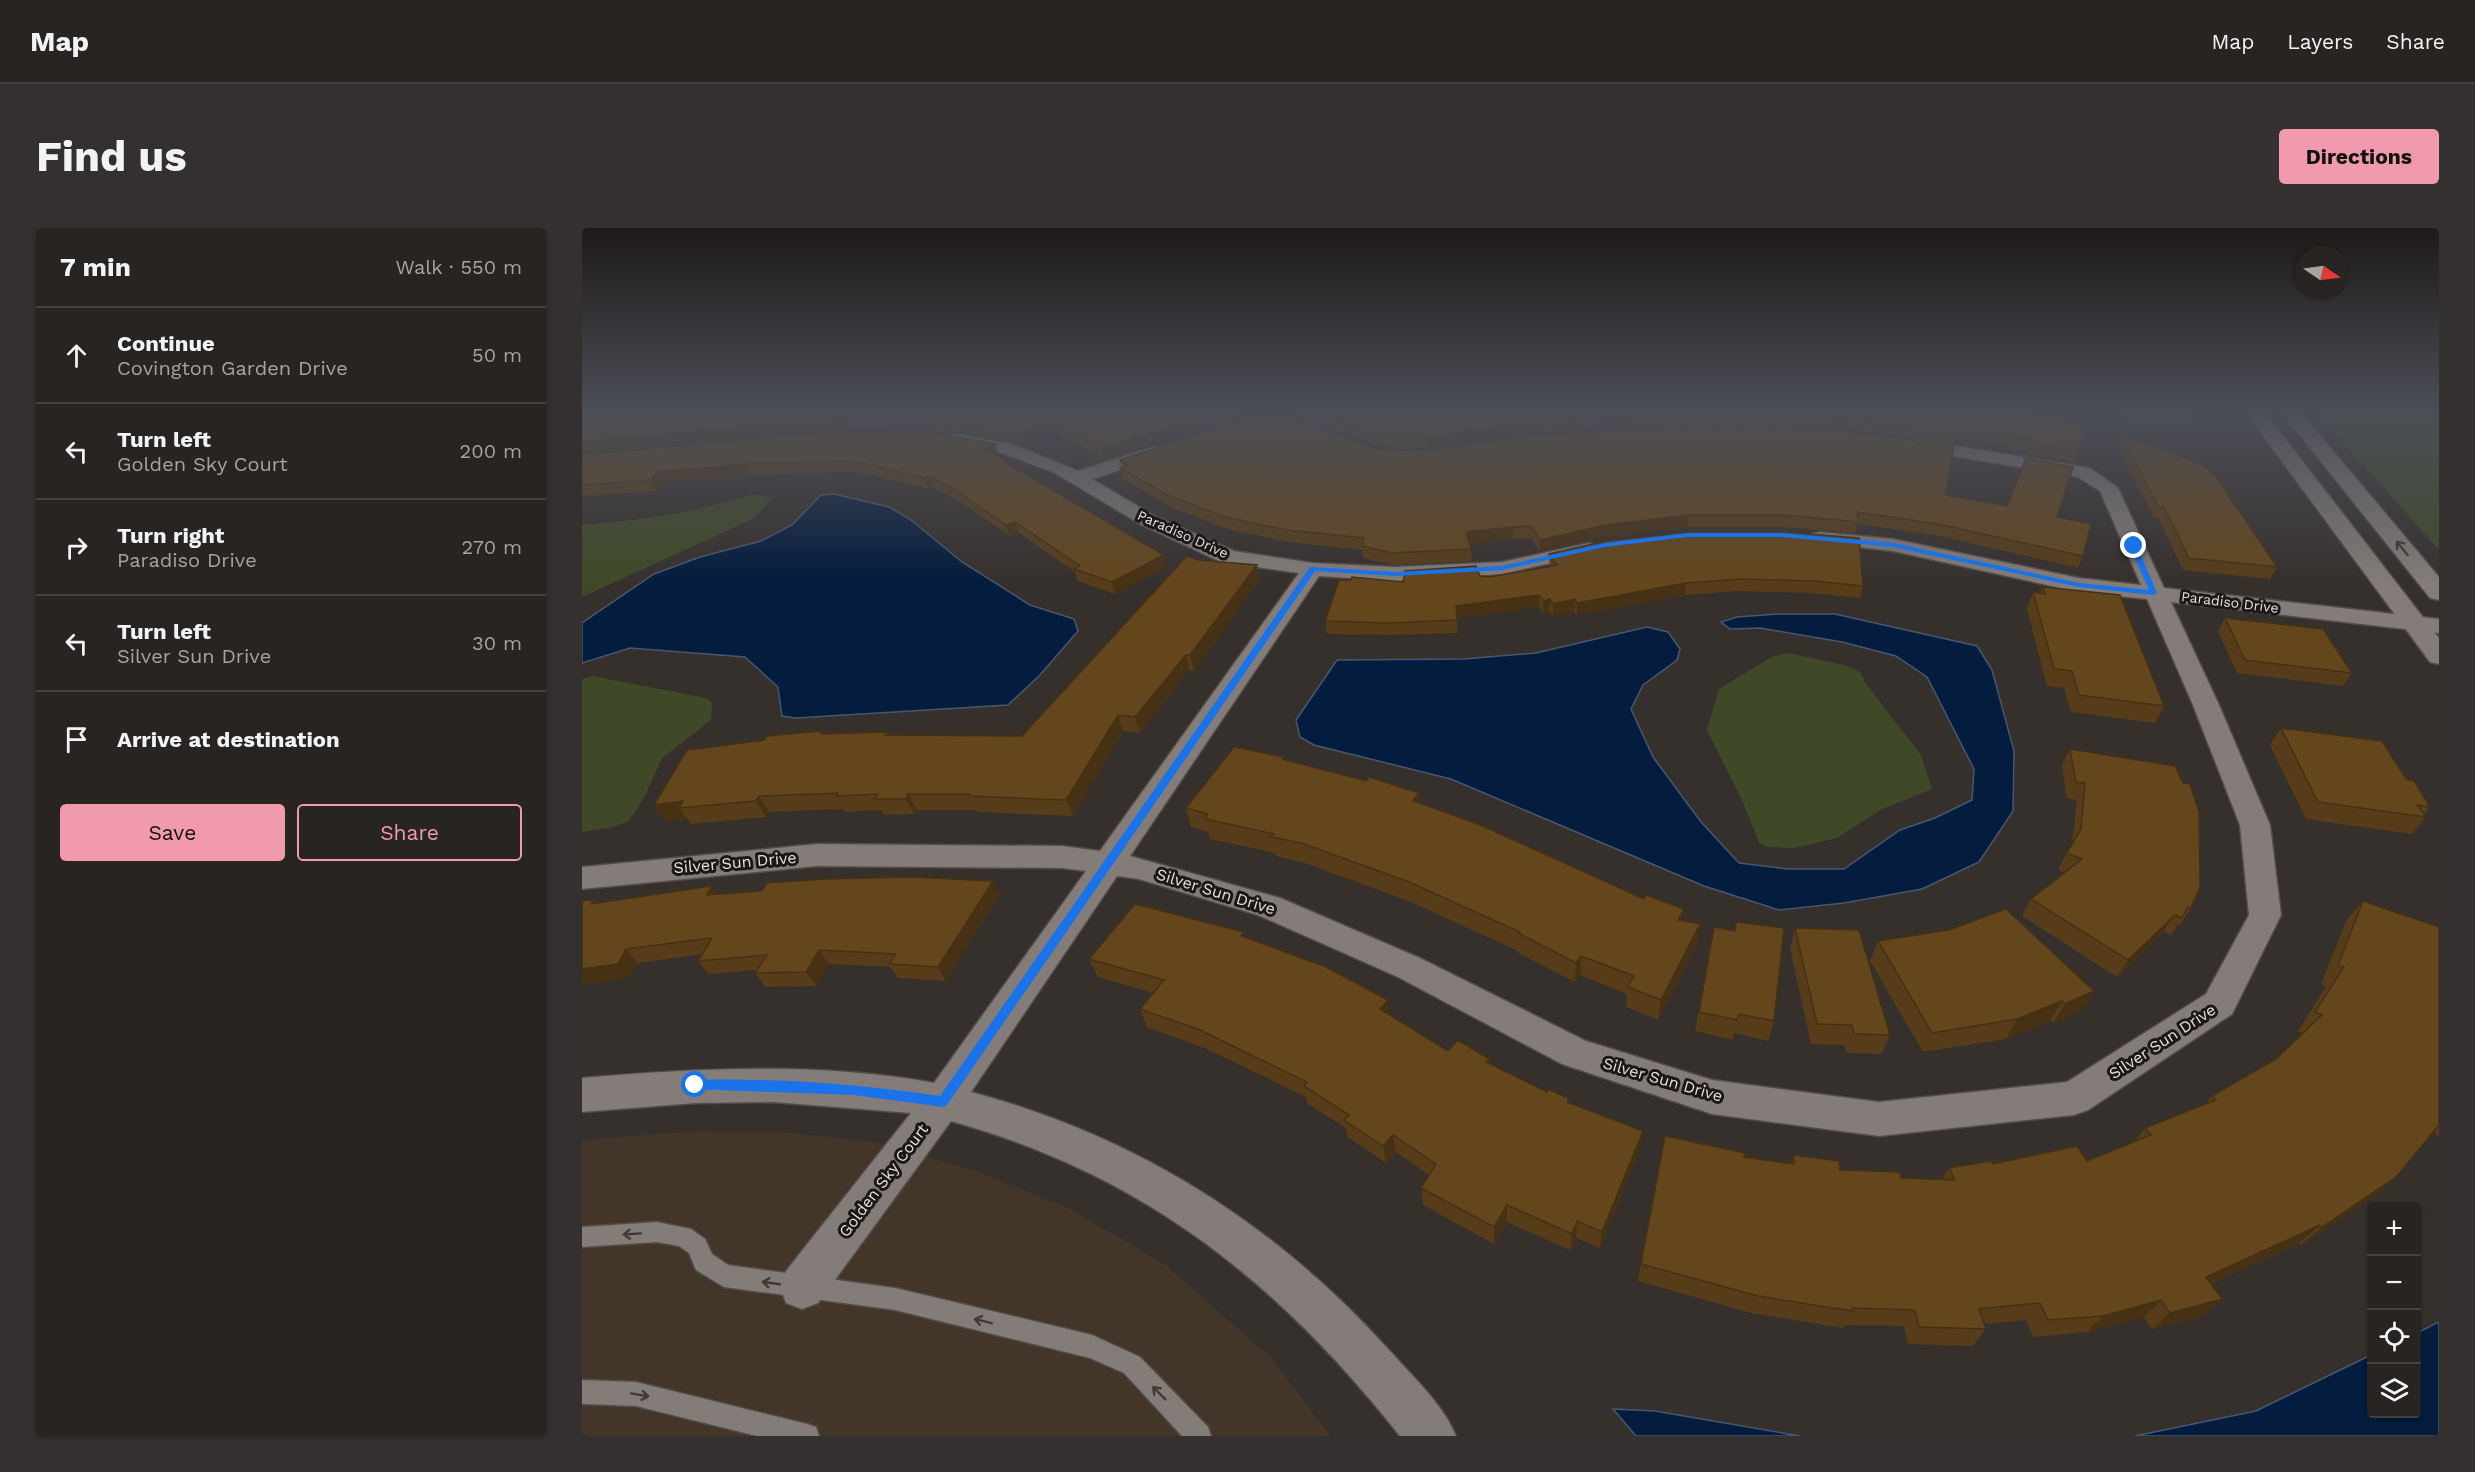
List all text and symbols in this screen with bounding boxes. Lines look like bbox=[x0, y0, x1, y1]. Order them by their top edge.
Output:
text: Map bbox=[30, 25, 89, 58]
text: Map bbox=[2211, 29, 2254, 54]
text: Layers bbox=[2287, 29, 2353, 54]
text: Share bbox=[2386, 29, 2445, 54]
button: Directions bbox=[2279, 129, 2439, 184]
text: Find us bbox=[36, 132, 187, 181]
north arrow bbox=[2295, 246, 2349, 300]
text: 7 min bbox=[60, 252, 131, 282]
text: Walk · 550 m bbox=[395, 255, 522, 279]
text: Continue bbox=[117, 331, 215, 356]
icon: ahead bbox=[60, 339, 93, 372]
text: 50 m bbox=[472, 343, 522, 367]
text: Covington Garden Drive bbox=[117, 356, 348, 380]
text: Turn left bbox=[117, 427, 211, 452]
icon: left bbox=[60, 435, 93, 468]
text: 200 m bbox=[460, 439, 522, 463]
text: Golden Sky Court bbox=[117, 452, 288, 476]
street label: Paradiso Drive bbox=[1135, 507, 1231, 561]
text: Turn right bbox=[117, 523, 224, 548]
icon: right bbox=[60, 531, 93, 564]
route end bbox=[2120, 532, 2146, 558]
text: 270 m bbox=[462, 535, 522, 559]
one-way arrow bbox=[2395, 541, 2409, 556]
text: Paradiso Drive bbox=[117, 548, 257, 572]
street label: Paradiso Drive bbox=[2180, 588, 2280, 616]
text: Turn left bbox=[117, 619, 211, 644]
icon: left bbox=[60, 627, 93, 660]
text: 30 m bbox=[472, 631, 522, 655]
text: Silver Sun Drive bbox=[117, 644, 271, 668]
icon: arrive bbox=[60, 723, 93, 756]
text: Arrive at destination bbox=[117, 727, 340, 752]
button: Save bbox=[60, 804, 285, 861]
button: Share bbox=[297, 804, 522, 861]
street label: Silver Sun Drive bbox=[673, 848, 797, 877]
street label: Silver Sun Drive bbox=[1154, 864, 1278, 919]
street label: Silver Sun Drive bbox=[2105, 1000, 2219, 1083]
street label: Silver Sun Drive bbox=[1601, 1053, 1725, 1106]
route start bbox=[681, 1071, 707, 1097]
street label: Golden Sky Court bbox=[835, 1120, 932, 1241]
map controls bbox=[2367, 1202, 2421, 1418]
button: + bbox=[2367, 1202, 2421, 1256]
one-way arrow bbox=[623, 1228, 643, 1239]
button: − bbox=[2367, 1256, 2421, 1310]
one-way arrow bbox=[762, 1277, 781, 1288]
button: locate bbox=[2367, 1310, 2421, 1364]
one-way arrow bbox=[974, 1314, 993, 1326]
button: layers bbox=[2367, 1364, 2421, 1418]
one-way arrow bbox=[1152, 1386, 1167, 1401]
one-way arrow bbox=[630, 1390, 650, 1401]

